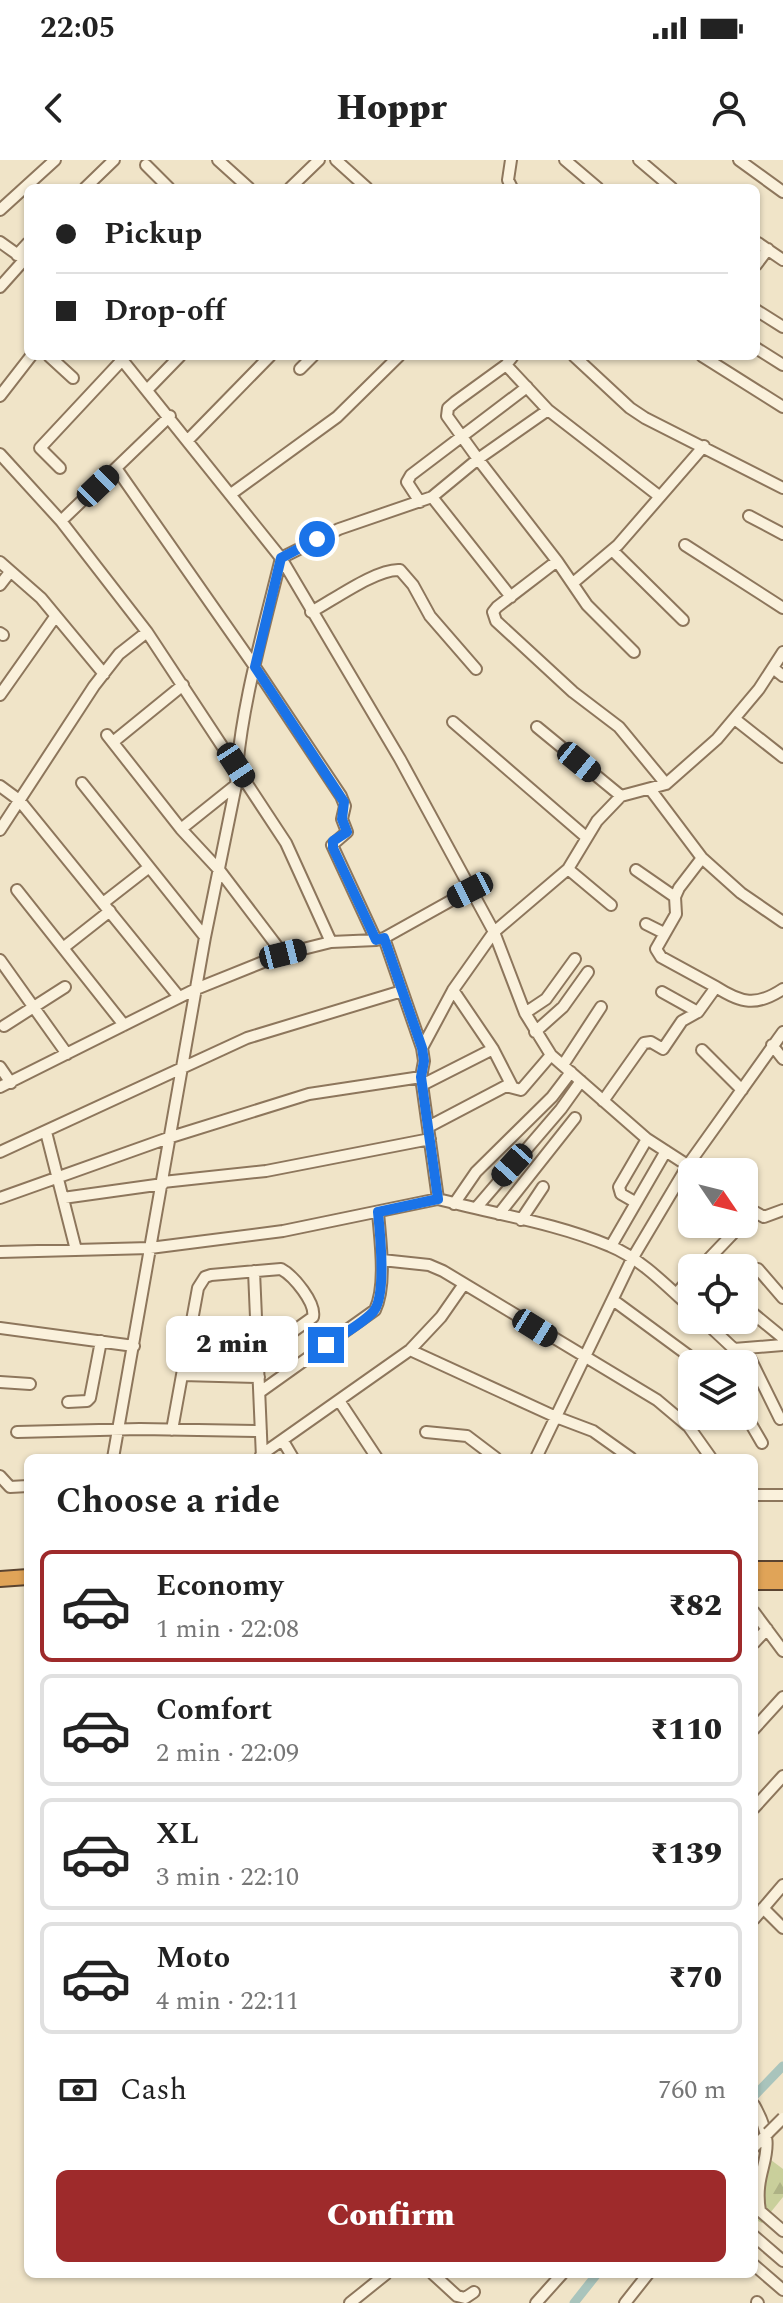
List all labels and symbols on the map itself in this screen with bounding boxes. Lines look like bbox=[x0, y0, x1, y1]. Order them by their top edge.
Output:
car bbox=[72, 461, 124, 511]
route start bbox=[299, 521, 335, 557]
car bbox=[213, 738, 259, 792]
car bbox=[553, 738, 605, 786]
car bbox=[443, 868, 497, 912]
car bbox=[257, 937, 309, 971]
car bbox=[487, 1139, 537, 1191]
north arrow bbox=[678, 1158, 758, 1238]
car bbox=[508, 1305, 562, 1351]
callout: 2 min bbox=[166, 1317, 298, 1373]
route end bbox=[308, 1327, 344, 1363]

